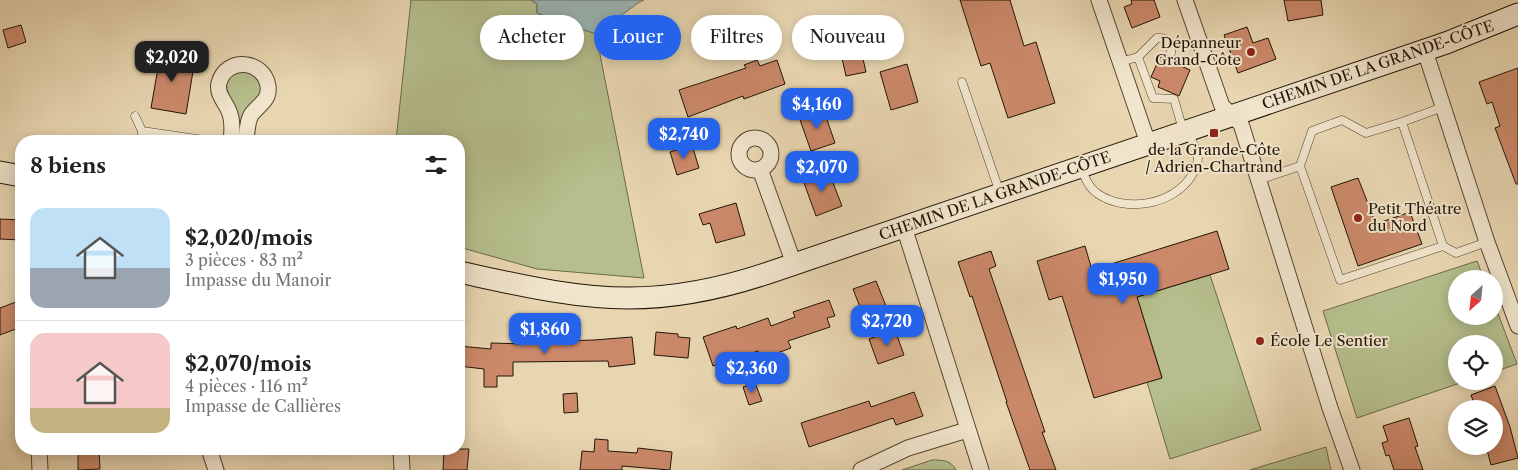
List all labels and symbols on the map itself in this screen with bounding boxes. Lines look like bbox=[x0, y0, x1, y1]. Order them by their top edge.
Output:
street label: CHEMIN DE LA GRANDE-CÔTE bbox=[1259, 16, 1496, 113]
place label: Dépanneur Grand-Côte bbox=[1155, 33, 1242, 69]
pin: $2,020 bbox=[131, 41, 213, 83]
marker: Dépanneur Grand-Côte bbox=[1245, 46, 1257, 58]
pin: $4,160 bbox=[776, 88, 858, 130]
pin: $2,740 bbox=[643, 118, 725, 160]
marker: de la Grande-Côte / Adrien-Chartrand bbox=[1208, 127, 1220, 139]
place label: de la Grande-Côte / Adrien-Chartrand bbox=[1145, 140, 1283, 176]
street label: CHEMIN DE LA GRANDE-CÔTE bbox=[876, 147, 1113, 244]
pin: $2,070 bbox=[781, 150, 863, 193]
place label: Petit Théatre du Nord bbox=[1368, 199, 1461, 235]
marker: Petit Théatre du Nord bbox=[1352, 212, 1364, 224]
pin: $1,950 bbox=[1082, 262, 1164, 305]
north arrow bbox=[1448, 270, 1502, 325]
pin: $2,720 bbox=[846, 304, 928, 347]
pin: $1,860 bbox=[504, 312, 586, 355]
place label: École Le Sentier bbox=[1270, 331, 1389, 350]
marker: École Le Sentier bbox=[1254, 335, 1266, 347]
pin: $2,360 bbox=[711, 352, 793, 394]

